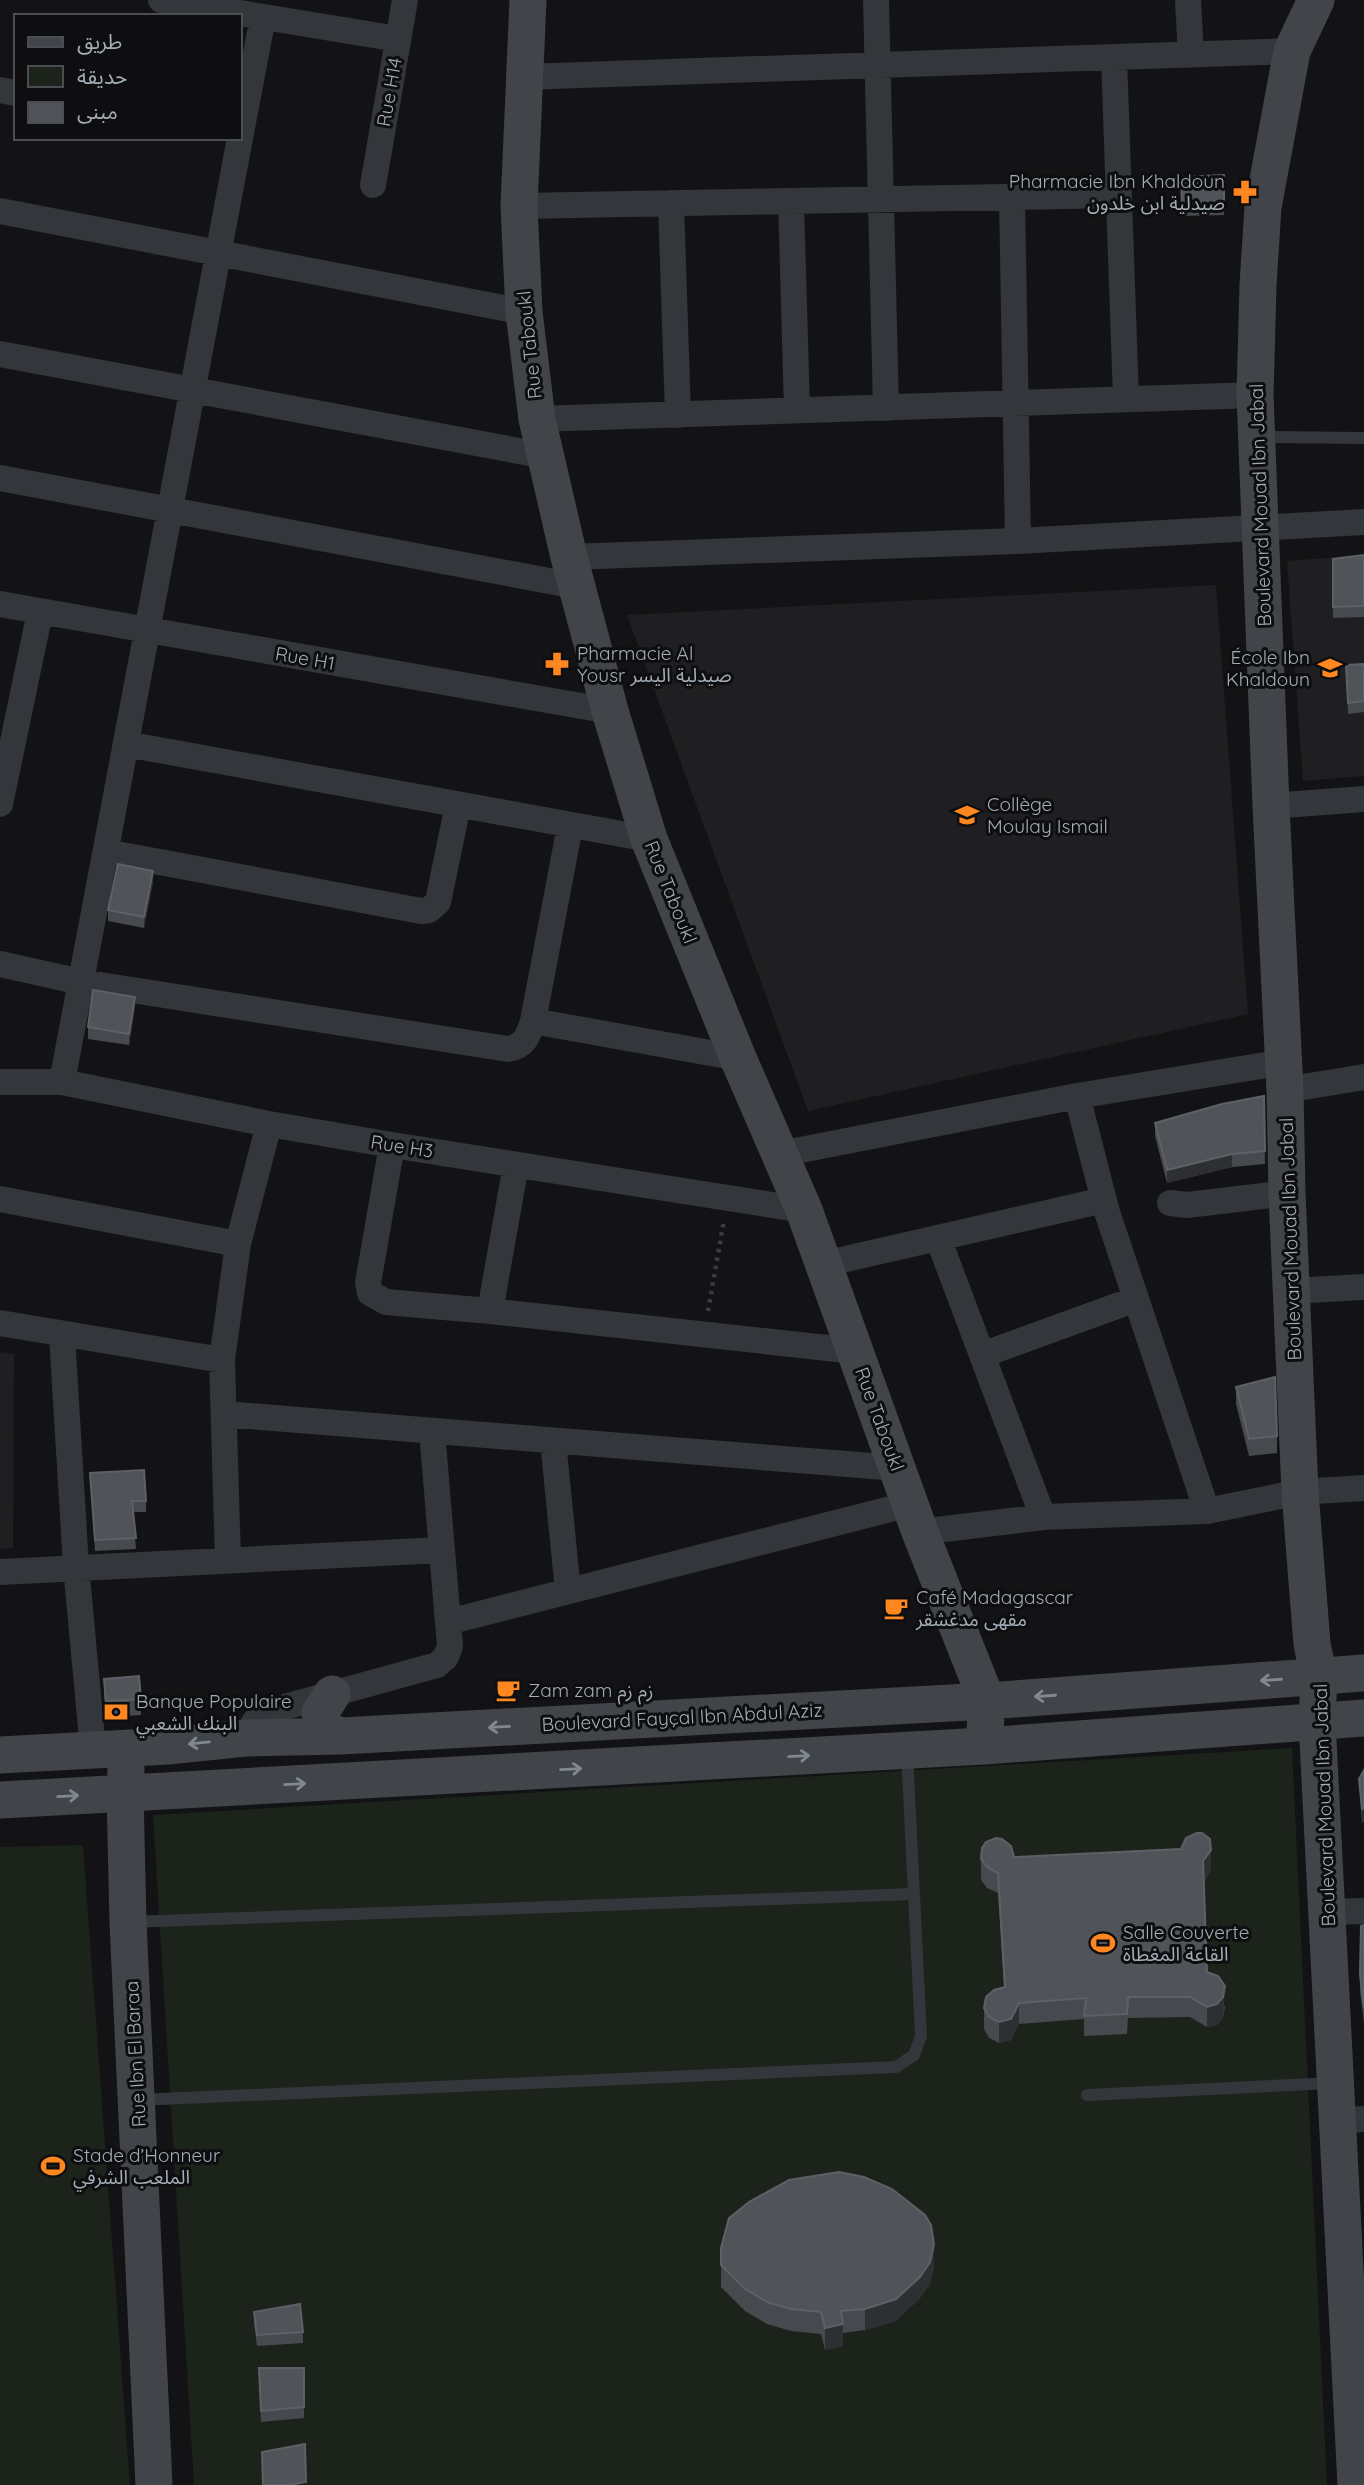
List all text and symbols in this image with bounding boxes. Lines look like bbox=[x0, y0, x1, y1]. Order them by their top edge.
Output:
legend bbox=[14, 14, 242, 140]
text: طريق bbox=[77, 28, 122, 55]
street label: Rue H14 bbox=[371, 56, 407, 128]
text: حديقة bbox=[77, 63, 127, 89]
text: مبنى bbox=[77, 98, 118, 124]
place label: Pharmacie Ibn Khaldoun صيدلية ابن خلدون bbox=[1009, 169, 1225, 215]
pharmacy icon: Pharmacie Ibn Khaldoun صيدلية ابن خلدون bbox=[1231, 178, 1259, 206]
street label: Rue Taboukl bbox=[511, 290, 547, 400]
street label: Boulevard Mouad Ibn Jabal bbox=[1244, 383, 1276, 627]
street label: Rue H1 bbox=[273, 641, 337, 675]
place label: Pharmacie Al Yousr صيدلية اليسر bbox=[577, 641, 732, 687]
place label: École Ibn Khaldoun bbox=[1226, 645, 1310, 691]
pharmacy icon: Pharmacie Al Yousr صيدلية اليسر bbox=[543, 650, 571, 678]
school or university icon: École Ibn Khaldoun bbox=[1316, 654, 1344, 682]
place label: Collège Moulay Ismail bbox=[987, 792, 1108, 838]
school or university icon: Collège Moulay Ismail bbox=[953, 801, 981, 829]
street label: Rue Taboukl bbox=[640, 837, 702, 947]
street label: Boulevard Mouad Ibn Jabal bbox=[1274, 1117, 1306, 1361]
street label: Rue H3 bbox=[369, 1129, 435, 1163]
street label: Rue Taboukl bbox=[850, 1364, 910, 1474]
place label: Café Madagascar مقهى مدغشقر bbox=[915, 1585, 1074, 1631]
cafe icon: Café Madagascar مقهى مدغشقر bbox=[882, 1594, 910, 1622]
one-way arrow bbox=[1261, 1674, 1283, 1687]
cafe icon: Zam zam زم زم bbox=[494, 1676, 522, 1704]
place label: Zam zam زم زم bbox=[528, 1678, 653, 1705]
street label: Boulevard Mouad Ibn Jabal bbox=[1308, 1683, 1340, 1927]
place label: Banque Populaire البنك الشعبي bbox=[136, 1689, 292, 1738]
one-way arrow bbox=[1033, 1690, 1056, 1703]
bank icon: Banque Populaire البنك الشعبي bbox=[102, 1698, 130, 1726]
street label: Boulevard Fayçal Ibn Abdul Aziz bbox=[541, 1698, 823, 1736]
one-way arrow bbox=[488, 1721, 511, 1734]
one-way arrow bbox=[188, 1737, 211, 1750]
one-way arrow bbox=[787, 1749, 809, 1762]
one-way arrow bbox=[560, 1762, 583, 1775]
one-way arrow bbox=[284, 1777, 307, 1790]
one-way arrow bbox=[56, 1789, 79, 1802]
place label: Salle Couverte القاعة المغطاة bbox=[1123, 1920, 1249, 1966]
sports icon: Salle Couverte القاعة المغطاة bbox=[1089, 1929, 1117, 1957]
street label: Rue Ibn El Baraa bbox=[119, 1980, 151, 2128]
place label: Stade d’Honneur الملعب الشرفي bbox=[73, 2143, 221, 2192]
sports icon: Stade d’Honneur الملعب الشرفي bbox=[39, 2152, 67, 2180]

